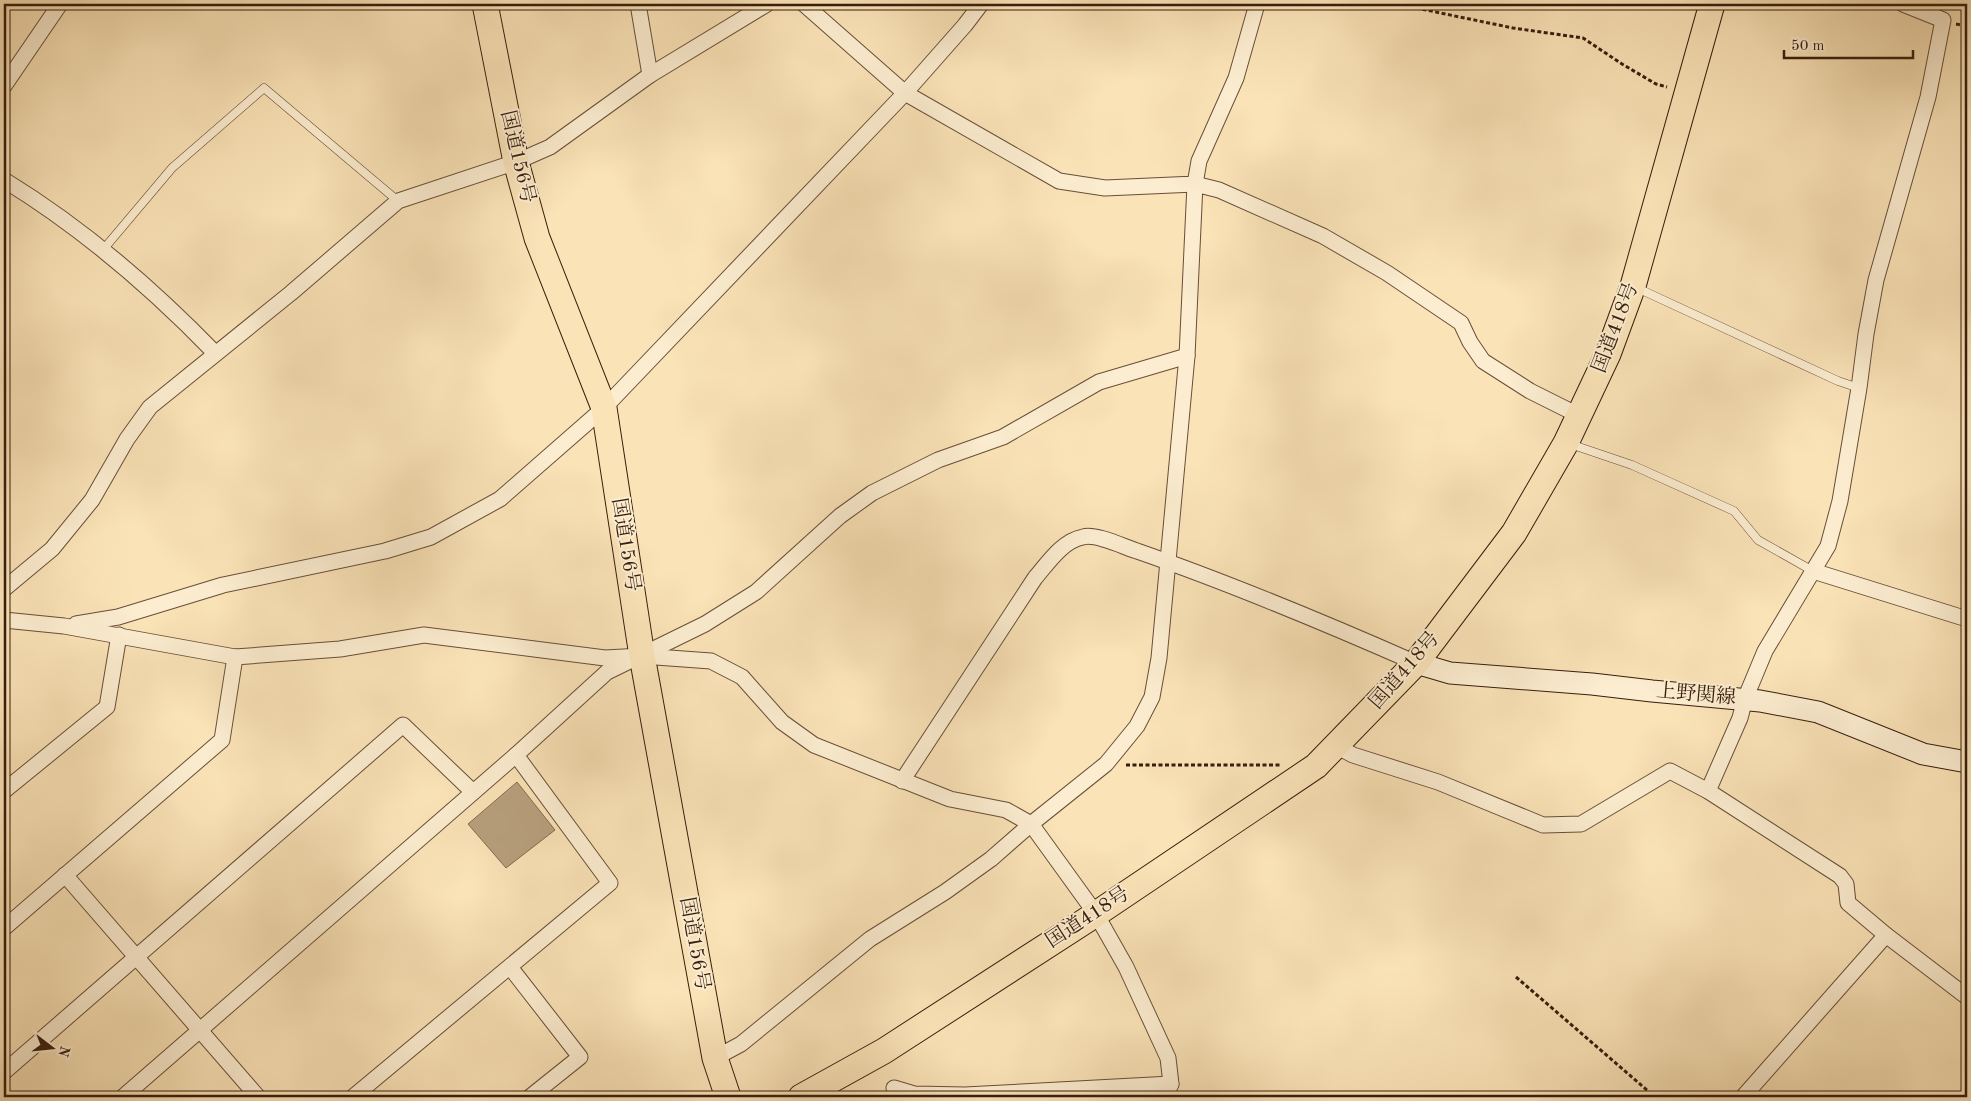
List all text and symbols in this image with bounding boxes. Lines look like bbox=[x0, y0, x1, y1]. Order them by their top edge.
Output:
scale bar bbox=[1784, 28, 1912, 60]
text: 50 m bbox=[1791, 39, 1825, 54]
street label: 国道156号 bbox=[497, 108, 539, 205]
street label: 国道418号 bbox=[1588, 279, 1642, 376]
street label: 国道156号 bbox=[608, 496, 644, 593]
street label: 国道418号 bbox=[1365, 627, 1444, 713]
street label: 上野関線 bbox=[1655, 680, 1737, 708]
street label: 国道418号 bbox=[1042, 882, 1133, 952]
street label: 国道156号 bbox=[676, 895, 714, 992]
north arrow bbox=[28, 1024, 78, 1074]
text: N bbox=[55, 1044, 72, 1059]

